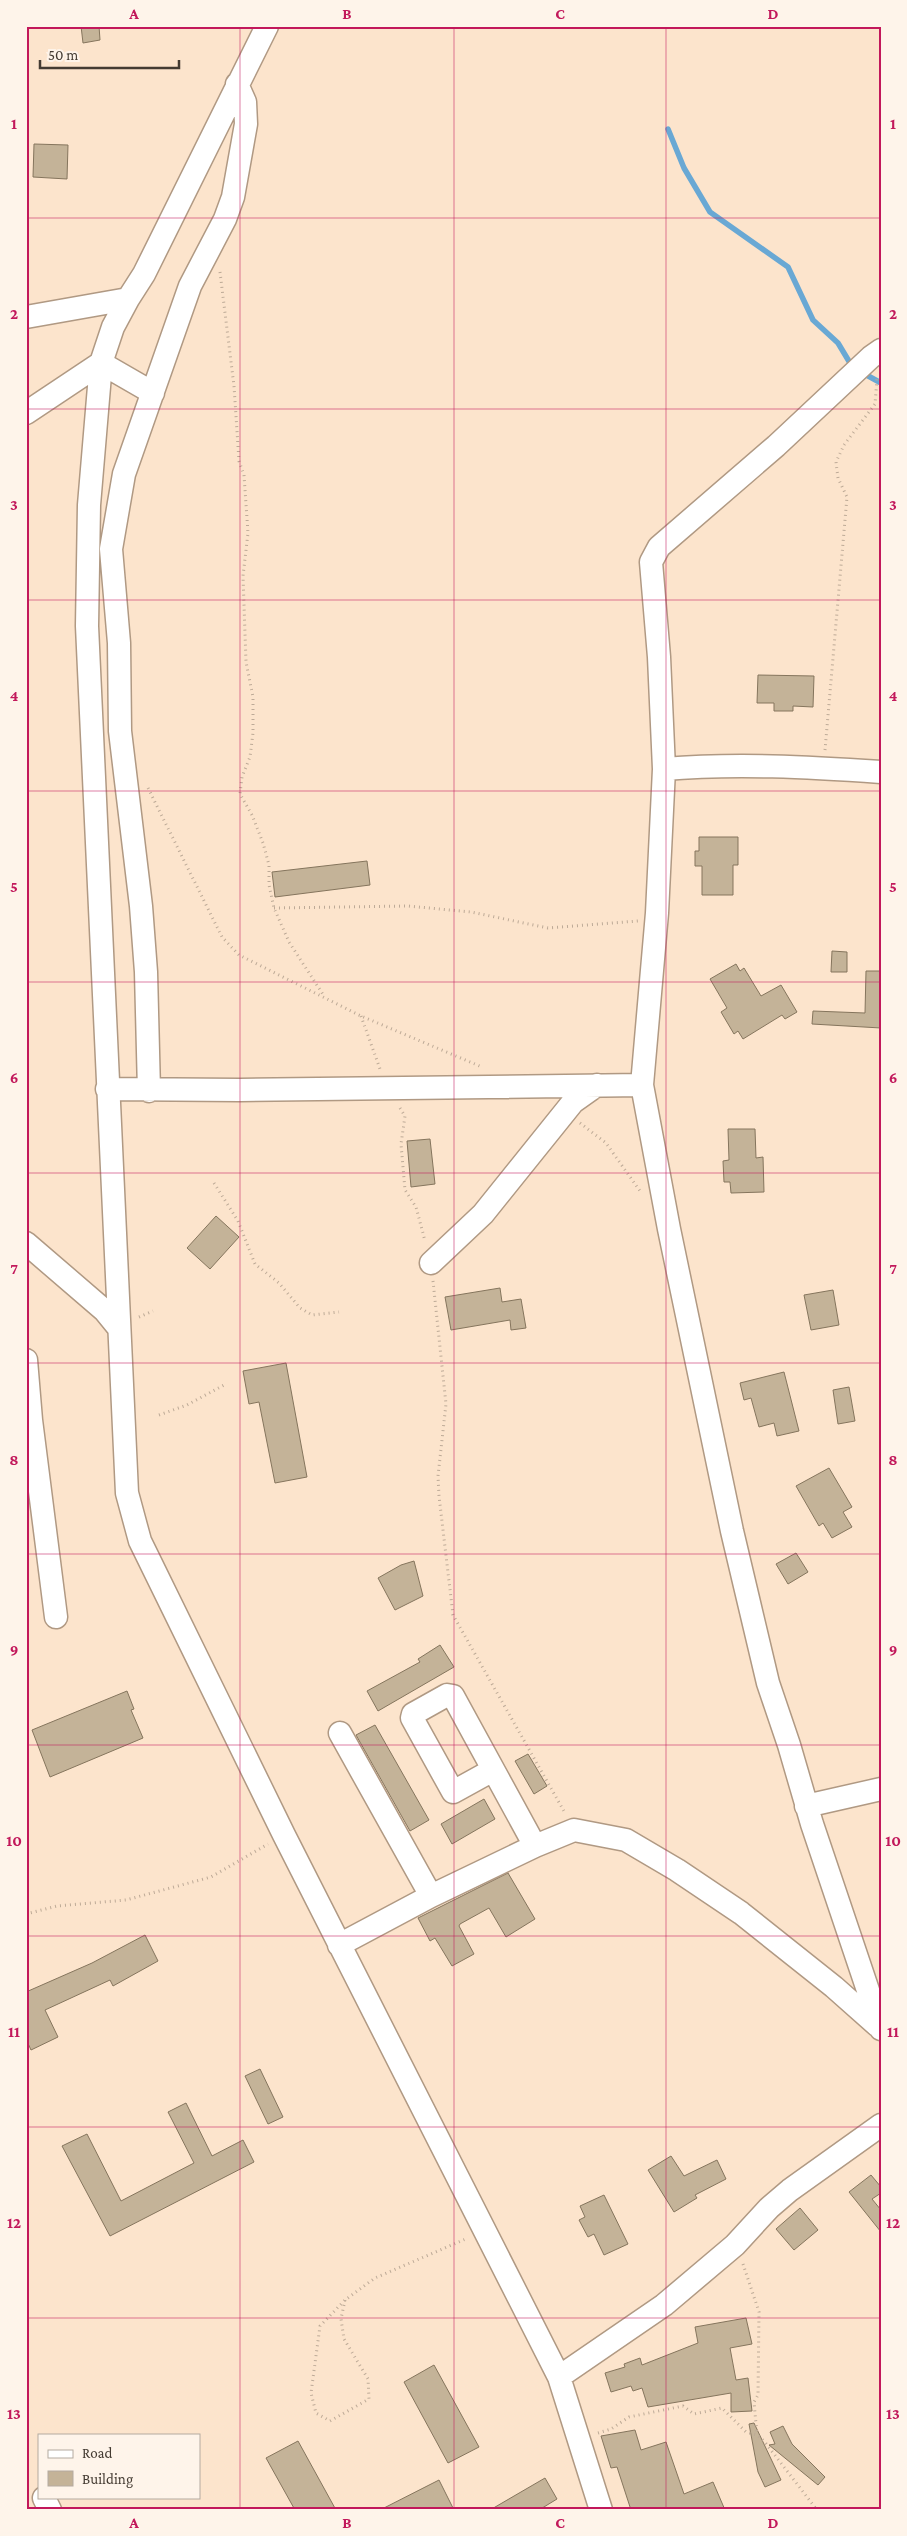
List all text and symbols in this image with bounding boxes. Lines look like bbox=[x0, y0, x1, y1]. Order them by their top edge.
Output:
text: A bbox=[128, 5, 139, 22]
text: B bbox=[342, 5, 352, 22]
text: C bbox=[555, 5, 565, 22]
text: D bbox=[767, 5, 779, 22]
scale bar bbox=[40, 38, 179, 70]
text: 50 m bbox=[48, 47, 78, 63]
text: 1 bbox=[11, 115, 17, 132]
text: 1 bbox=[890, 115, 896, 132]
text: 2 bbox=[10, 305, 18, 322]
text: 2 bbox=[889, 305, 897, 322]
text: 3 bbox=[10, 496, 18, 513]
text: 3 bbox=[889, 496, 897, 513]
text: 4 bbox=[10, 687, 19, 704]
text: 4 bbox=[889, 687, 898, 704]
text: 5 bbox=[10, 878, 18, 895]
text: 5 bbox=[889, 878, 897, 895]
text: 6 bbox=[10, 1069, 18, 1086]
text: 6 bbox=[889, 1069, 897, 1086]
text: 7 bbox=[10, 1260, 18, 1277]
text: 7 bbox=[889, 1260, 897, 1277]
text: 8 bbox=[9, 1451, 19, 1468]
text: 8 bbox=[888, 1451, 898, 1468]
text: 9 bbox=[10, 1641, 18, 1658]
text: 9 bbox=[889, 1641, 897, 1658]
text: 10 bbox=[6, 1832, 22, 1849]
text: 10 bbox=[885, 1832, 901, 1849]
text: 11 bbox=[8, 2023, 20, 2040]
text: 11 bbox=[887, 2023, 899, 2040]
text: 12 bbox=[7, 2214, 21, 2231]
text: 12 bbox=[886, 2214, 900, 2231]
text: 13 bbox=[7, 2405, 21, 2422]
text: 13 bbox=[886, 2405, 900, 2422]
legend bbox=[38, 2434, 200, 2498]
text: Road bbox=[82, 2445, 113, 2461]
text: Building bbox=[82, 2471, 133, 2488]
text: A bbox=[128, 2514, 139, 2531]
text: B bbox=[342, 2514, 352, 2531]
text: C bbox=[555, 2514, 565, 2531]
text: D bbox=[767, 2514, 779, 2531]

